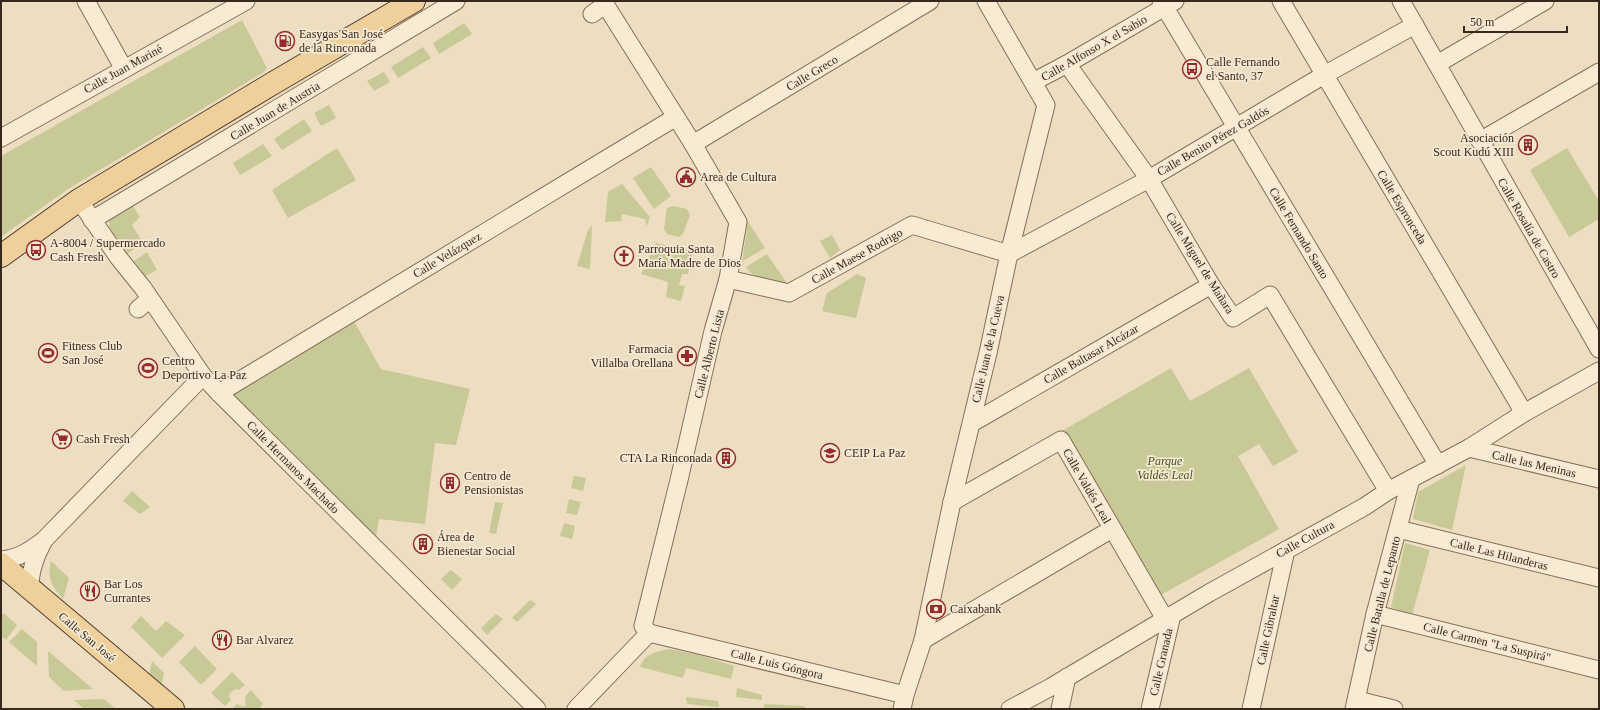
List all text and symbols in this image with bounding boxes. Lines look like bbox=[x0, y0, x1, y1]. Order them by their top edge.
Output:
scale bar bbox=[1464, 8, 1567, 34]
street label: Calle Alfonso X el Sabio bbox=[1039, 12, 1149, 84]
text: 50 m bbox=[1470, 15, 1495, 29]
place label: Easygas San José de la Rinconada bbox=[299, 27, 383, 55]
fuel station icon: Easygas San José de la Rinconada bbox=[274, 30, 296, 52]
street label: Calle Juan Mariné bbox=[81, 42, 165, 96]
street label: Calle Greco bbox=[784, 52, 840, 94]
place label: Calle Fernando el Santo, 37 bbox=[1206, 55, 1280, 83]
bus stop icon: Calle Fernando el Santo, 37 bbox=[1181, 58, 1203, 80]
street label: Calle Juan de Austria bbox=[228, 78, 323, 143]
street label: Calle Benito Pérez Galdós bbox=[1155, 103, 1272, 179]
place label: Asociación Scout Kudú XIII bbox=[1433, 131, 1514, 159]
building icon: Asociación Scout Kudú XIII bbox=[1517, 134, 1539, 156]
public building icon: Area de Cultura bbox=[675, 166, 697, 188]
street label: Calle Espronceda bbox=[1374, 167, 1430, 247]
place label: Area de Cultura bbox=[700, 170, 777, 184]
street label: Calle Rosalía de Castro bbox=[1495, 176, 1563, 280]
street label: Calle Fernando Santo bbox=[1266, 185, 1332, 281]
street label: Calle Miguel de Mañara bbox=[1163, 210, 1237, 317]
street label: Calle Maese Rodrigo bbox=[809, 225, 905, 287]
street label: Calle Velázquez bbox=[410, 229, 484, 281]
place label: A-8004 / Supermercado Cash Fresh bbox=[50, 236, 165, 264]
bus stop icon: A-8004 / Supermercado Cash Fresh bbox=[25, 239, 47, 261]
place label: Parroquia Santa María Madre de Dios bbox=[638, 242, 741, 270]
church icon: Parroquia Santa María Madre de Dios bbox=[613, 245, 635, 267]
street label: Calle Juan de la Cueva bbox=[969, 293, 1007, 404]
street label: Calle Alberto Lista bbox=[691, 307, 727, 400]
street label: Calle Baltasar Alcázar bbox=[1041, 321, 1141, 387]
place label: Fitness Club San José bbox=[62, 339, 122, 367]
sports icon: Fitness Club San José bbox=[37, 342, 59, 364]
place label: Farmacia Villalba Orellana bbox=[591, 342, 674, 370]
pharmacy icon: Farmacia Villalba Orellana bbox=[676, 345, 698, 367]
place label: Centro Deportivo La Paz bbox=[162, 354, 247, 382]
sports icon: Centro Deportivo La Paz bbox=[137, 357, 159, 379]
street label: Calle Hermanos Machado bbox=[244, 418, 342, 516]
supermarket icon: Cash Fresh bbox=[51, 428, 73, 450]
place label: Cash Fresh bbox=[76, 432, 130, 446]
school or university icon: CEIP La Paz bbox=[819, 442, 841, 464]
place label: CEIP La Paz bbox=[844, 446, 906, 460]
street label: Calle Valdés Leal bbox=[1060, 446, 1114, 527]
building icon: CTA La Rinconada bbox=[715, 447, 737, 469]
street label: Calle las Meninas bbox=[1491, 448, 1578, 481]
place label: CTA La Rinconada bbox=[620, 451, 713, 465]
park label: Parque Valdés Leal bbox=[1137, 454, 1193, 482]
place label: Centro de Pensionistas bbox=[464, 469, 524, 497]
building icon: Centro de Pensionistas bbox=[439, 472, 461, 494]
street label: Calle Cultura bbox=[1273, 517, 1337, 561]
place label: Área de Bienestar Social bbox=[437, 530, 516, 558]
building icon: Área de Bienestar Social bbox=[412, 533, 434, 555]
street label: Calle Batalla de Lepanto bbox=[1361, 535, 1403, 653]
street label: Calle Las Hilanderas bbox=[1448, 535, 1550, 573]
place label: Bar Los Currantes bbox=[104, 577, 151, 605]
restaurant icon: Bar Los Currantes bbox=[79, 580, 101, 602]
street label: Calle Gibraltar bbox=[1254, 594, 1282, 666]
bank icon: Caixabank bbox=[925, 598, 947, 620]
place label: Caixabank bbox=[950, 602, 1001, 616]
street label: Calle San José bbox=[56, 609, 118, 665]
street label: Calle Carmen "La Suspirá" bbox=[1422, 619, 1552, 665]
street label: Calle Granada bbox=[1146, 626, 1176, 697]
restaurant icon: Bar Alvarez bbox=[211, 629, 233, 651]
place label: Bar Alvarez bbox=[236, 633, 294, 647]
street label: Calle Luis Góngora bbox=[729, 646, 825, 682]

